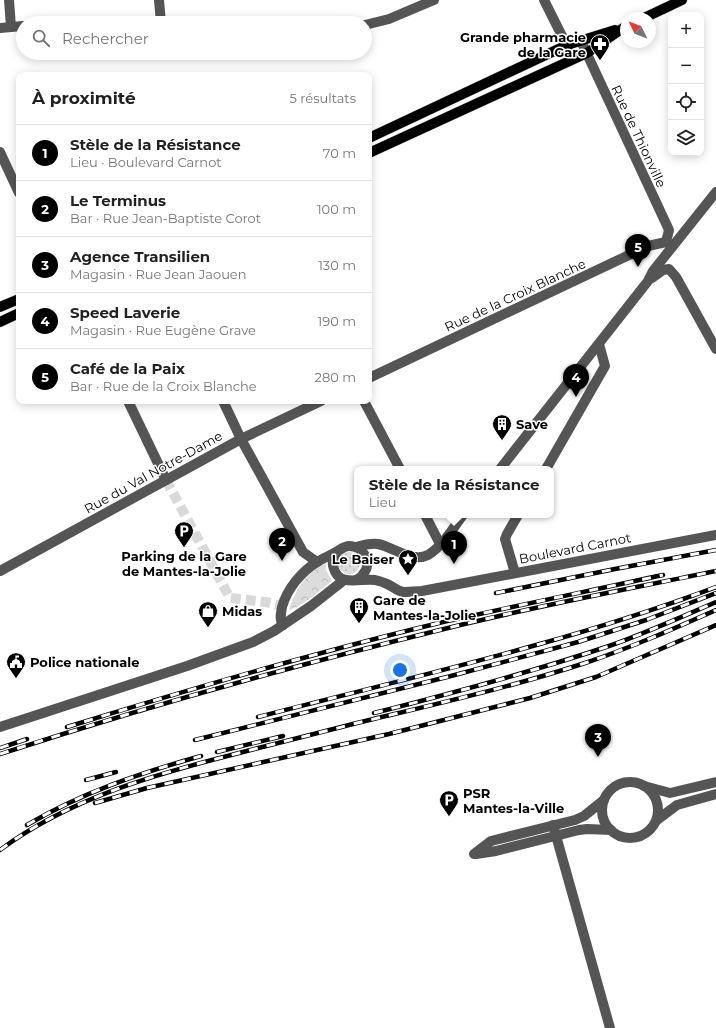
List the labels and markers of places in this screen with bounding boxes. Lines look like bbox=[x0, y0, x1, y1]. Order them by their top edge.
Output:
place label: Grande pharmacie de la Gare bbox=[460, 29, 586, 60]
pharmacy icon: Grande pharmacie de la Gare bbox=[589, 33, 611, 61]
pin: 5 bbox=[625, 234, 651, 267]
pin: 4 bbox=[563, 364, 589, 397]
building icon: Save bbox=[491, 413, 513, 441]
place label: Save bbox=[516, 416, 548, 432]
parking icon: Parking de la Gare de Mantes-la-Jolie bbox=[173, 520, 195, 548]
pin: 2 bbox=[269, 528, 295, 561]
pin: 1 bbox=[441, 531, 467, 564]
place label: Parking de la Gare de Mantes-la-Jolie bbox=[121, 548, 247, 579]
place icon: Le Baiser bbox=[397, 548, 419, 576]
place label: Le Baiser bbox=[332, 551, 394, 567]
place label: Gare de Mantes-la-Jolie bbox=[373, 592, 476, 623]
building icon: Gare de Mantes-la-Jolie bbox=[348, 596, 370, 624]
shop icon: Midas bbox=[197, 600, 219, 628]
place label: Midas bbox=[222, 603, 262, 619]
public building icon: Police nationale bbox=[5, 651, 27, 679]
place label: Police nationale bbox=[30, 654, 139, 670]
pin: 3 bbox=[585, 724, 611, 757]
place label: PSR Mantes-la-Ville bbox=[463, 785, 564, 816]
parking icon: PSR Mantes-la-Ville bbox=[438, 789, 460, 817]

